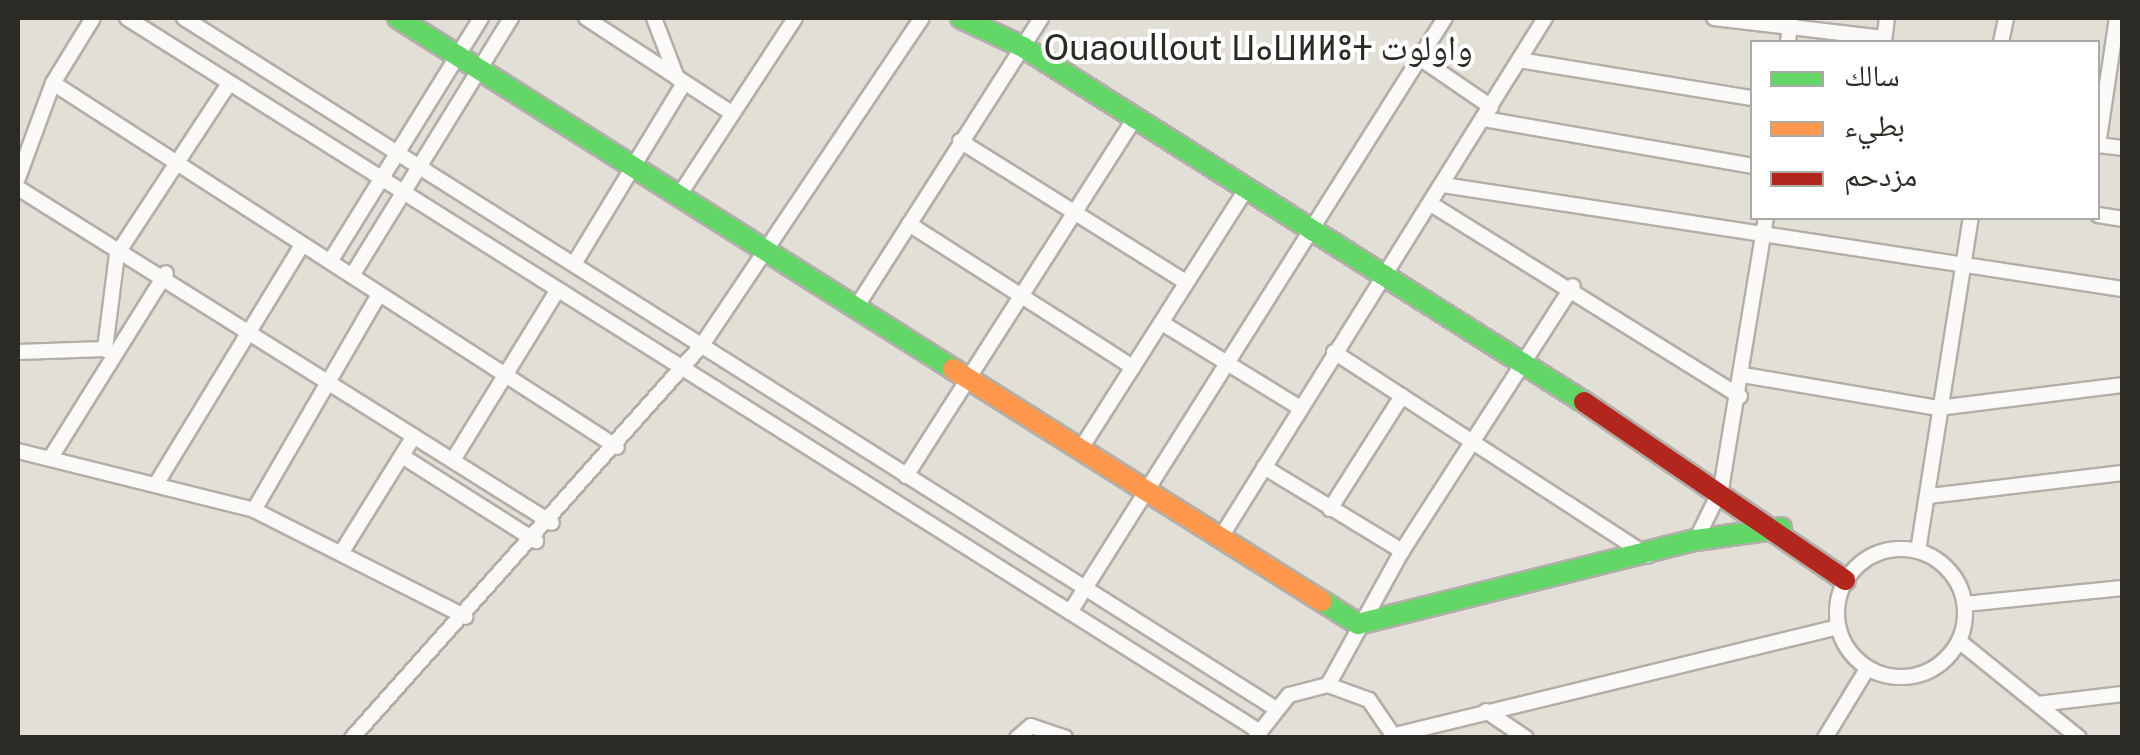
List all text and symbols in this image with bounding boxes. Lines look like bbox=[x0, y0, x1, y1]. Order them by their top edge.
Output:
district label: Ouaoullout ⵡⴰⵡⵍⵍⵓⵜ واولوت bbox=[1043, 27, 1473, 69]
legend bbox=[1750, 40, 2100, 220]
text: سالك bbox=[1844, 57, 1900, 93]
text: بطيء bbox=[1844, 107, 1905, 143]
text: مزدحم bbox=[1844, 157, 1917, 193]

